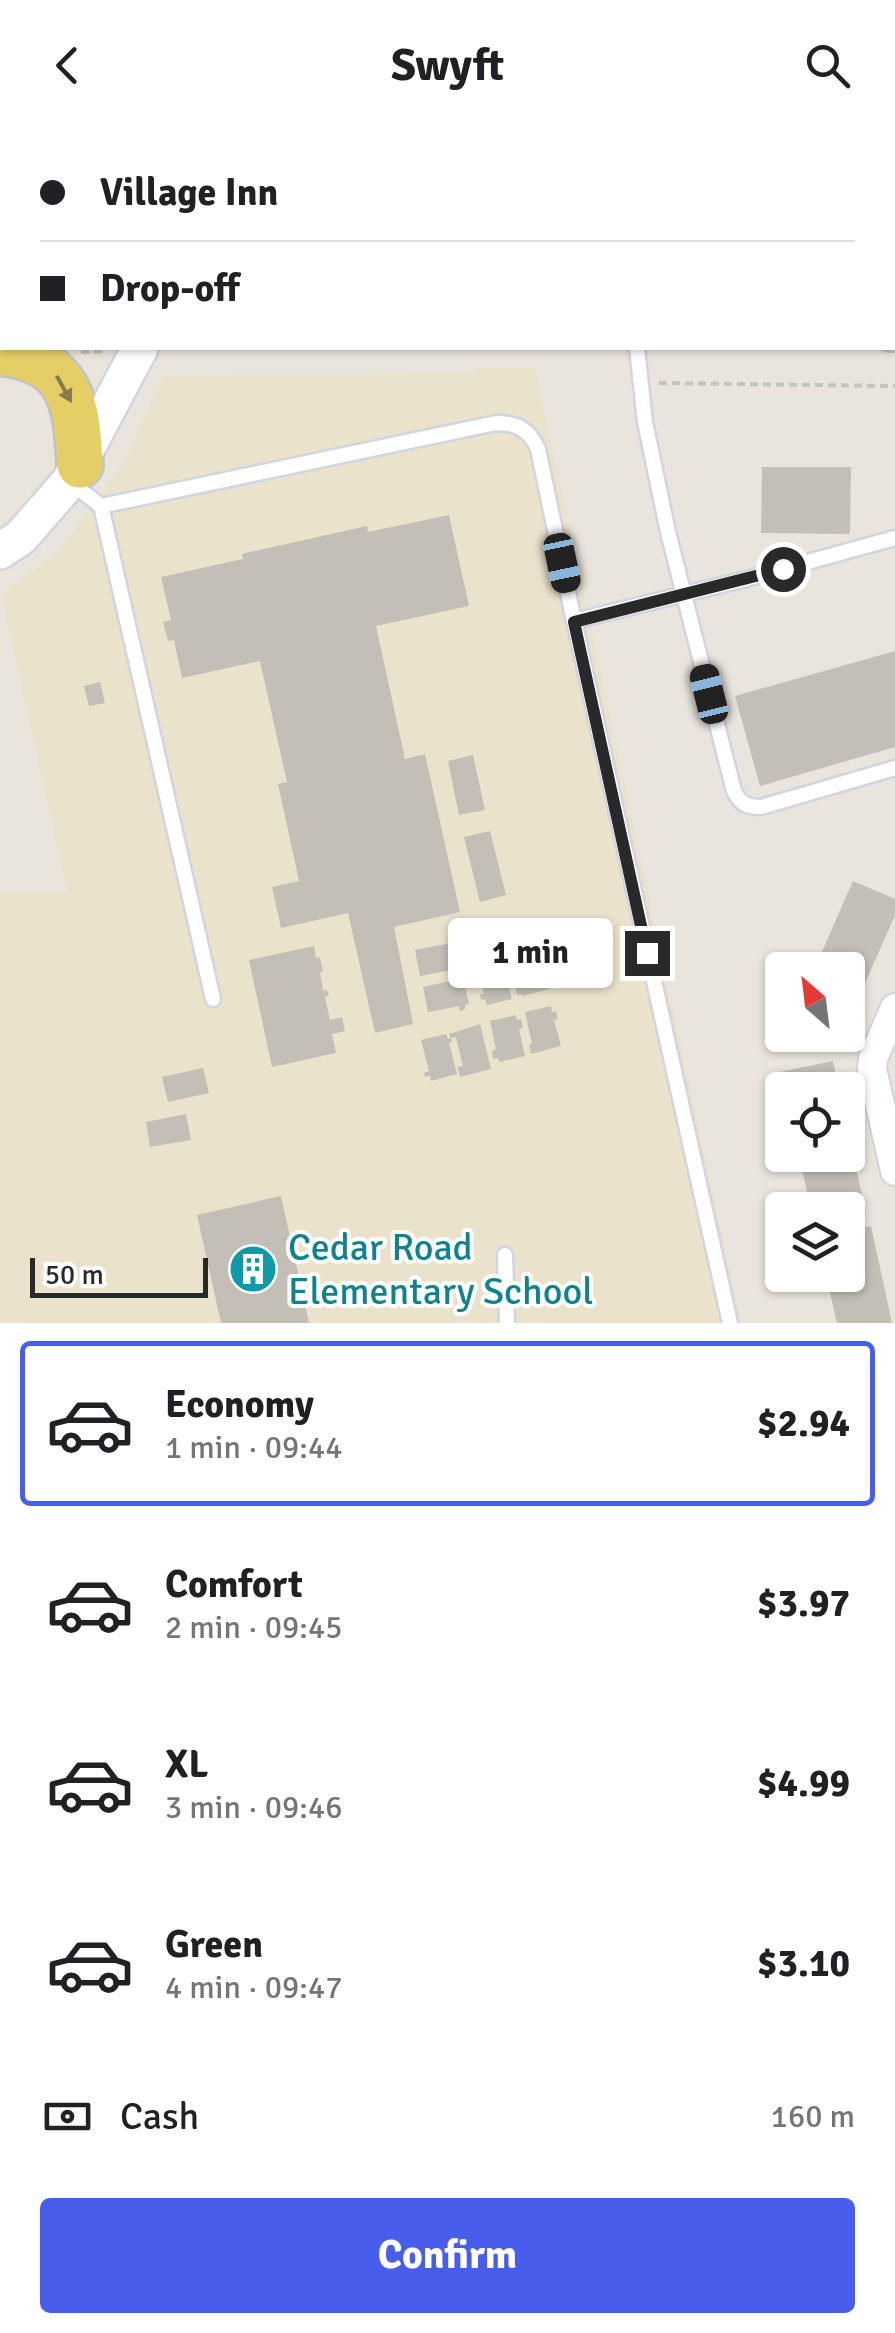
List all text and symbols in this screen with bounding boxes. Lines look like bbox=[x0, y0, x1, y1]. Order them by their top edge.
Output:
icon: back bbox=[40, 38, 95, 93]
text: Swyft bbox=[391, 38, 504, 93]
icon: search bbox=[800, 38, 855, 93]
text: Village Inn bbox=[100, 169, 278, 216]
text: Drop-off bbox=[100, 265, 240, 312]
one-way arrow bbox=[55, 375, 73, 403]
car bbox=[541, 531, 583, 595]
route start bbox=[761, 547, 806, 592]
car bbox=[687, 661, 731, 727]
callout: 1 min bbox=[447, 918, 612, 988]
route end bbox=[625, 931, 670, 976]
text: 1 min bbox=[492, 933, 569, 972]
north arrow bbox=[765, 952, 865, 1052]
map controls bbox=[765, 952, 865, 1292]
button: locate bbox=[765, 1072, 865, 1172]
button: layers bbox=[765, 1192, 865, 1292]
place label: Cedar Road Elementary School bbox=[288, 1224, 593, 1315]
building icon: Cedar Road Elementary School bbox=[227, 1243, 279, 1295]
scale bar bbox=[30, 1253, 208, 1298]
text: 50 m bbox=[45, 1258, 104, 1292]
icon: car bbox=[45, 1379, 135, 1469]
text: Economy bbox=[165, 1381, 314, 1428]
text: $2.94 bbox=[757, 1400, 850, 1447]
text: 1 min · 09:44 bbox=[165, 1428, 343, 1467]
icon: car bbox=[45, 1559, 135, 1649]
text: Comfort bbox=[165, 1561, 303, 1608]
text: $3.97 bbox=[757, 1580, 850, 1627]
text: 2 min · 09:45 bbox=[165, 1608, 343, 1647]
icon: car bbox=[45, 1739, 135, 1829]
text: XL bbox=[165, 1741, 208, 1788]
text: $4.99 bbox=[757, 1760, 850, 1807]
text: 3 min · 09:46 bbox=[165, 1788, 343, 1827]
icon: car bbox=[45, 1919, 135, 2009]
text: Green bbox=[165, 1921, 263, 1968]
text: $3.10 bbox=[757, 1940, 850, 1987]
text: 4 min · 09:47 bbox=[165, 1968, 343, 2007]
icon: cash bbox=[40, 2089, 95, 2144]
text: Cash bbox=[120, 2093, 199, 2140]
text: 160 m bbox=[771, 2097, 855, 2136]
button: Confirm bbox=[40, 2198, 855, 2313]

